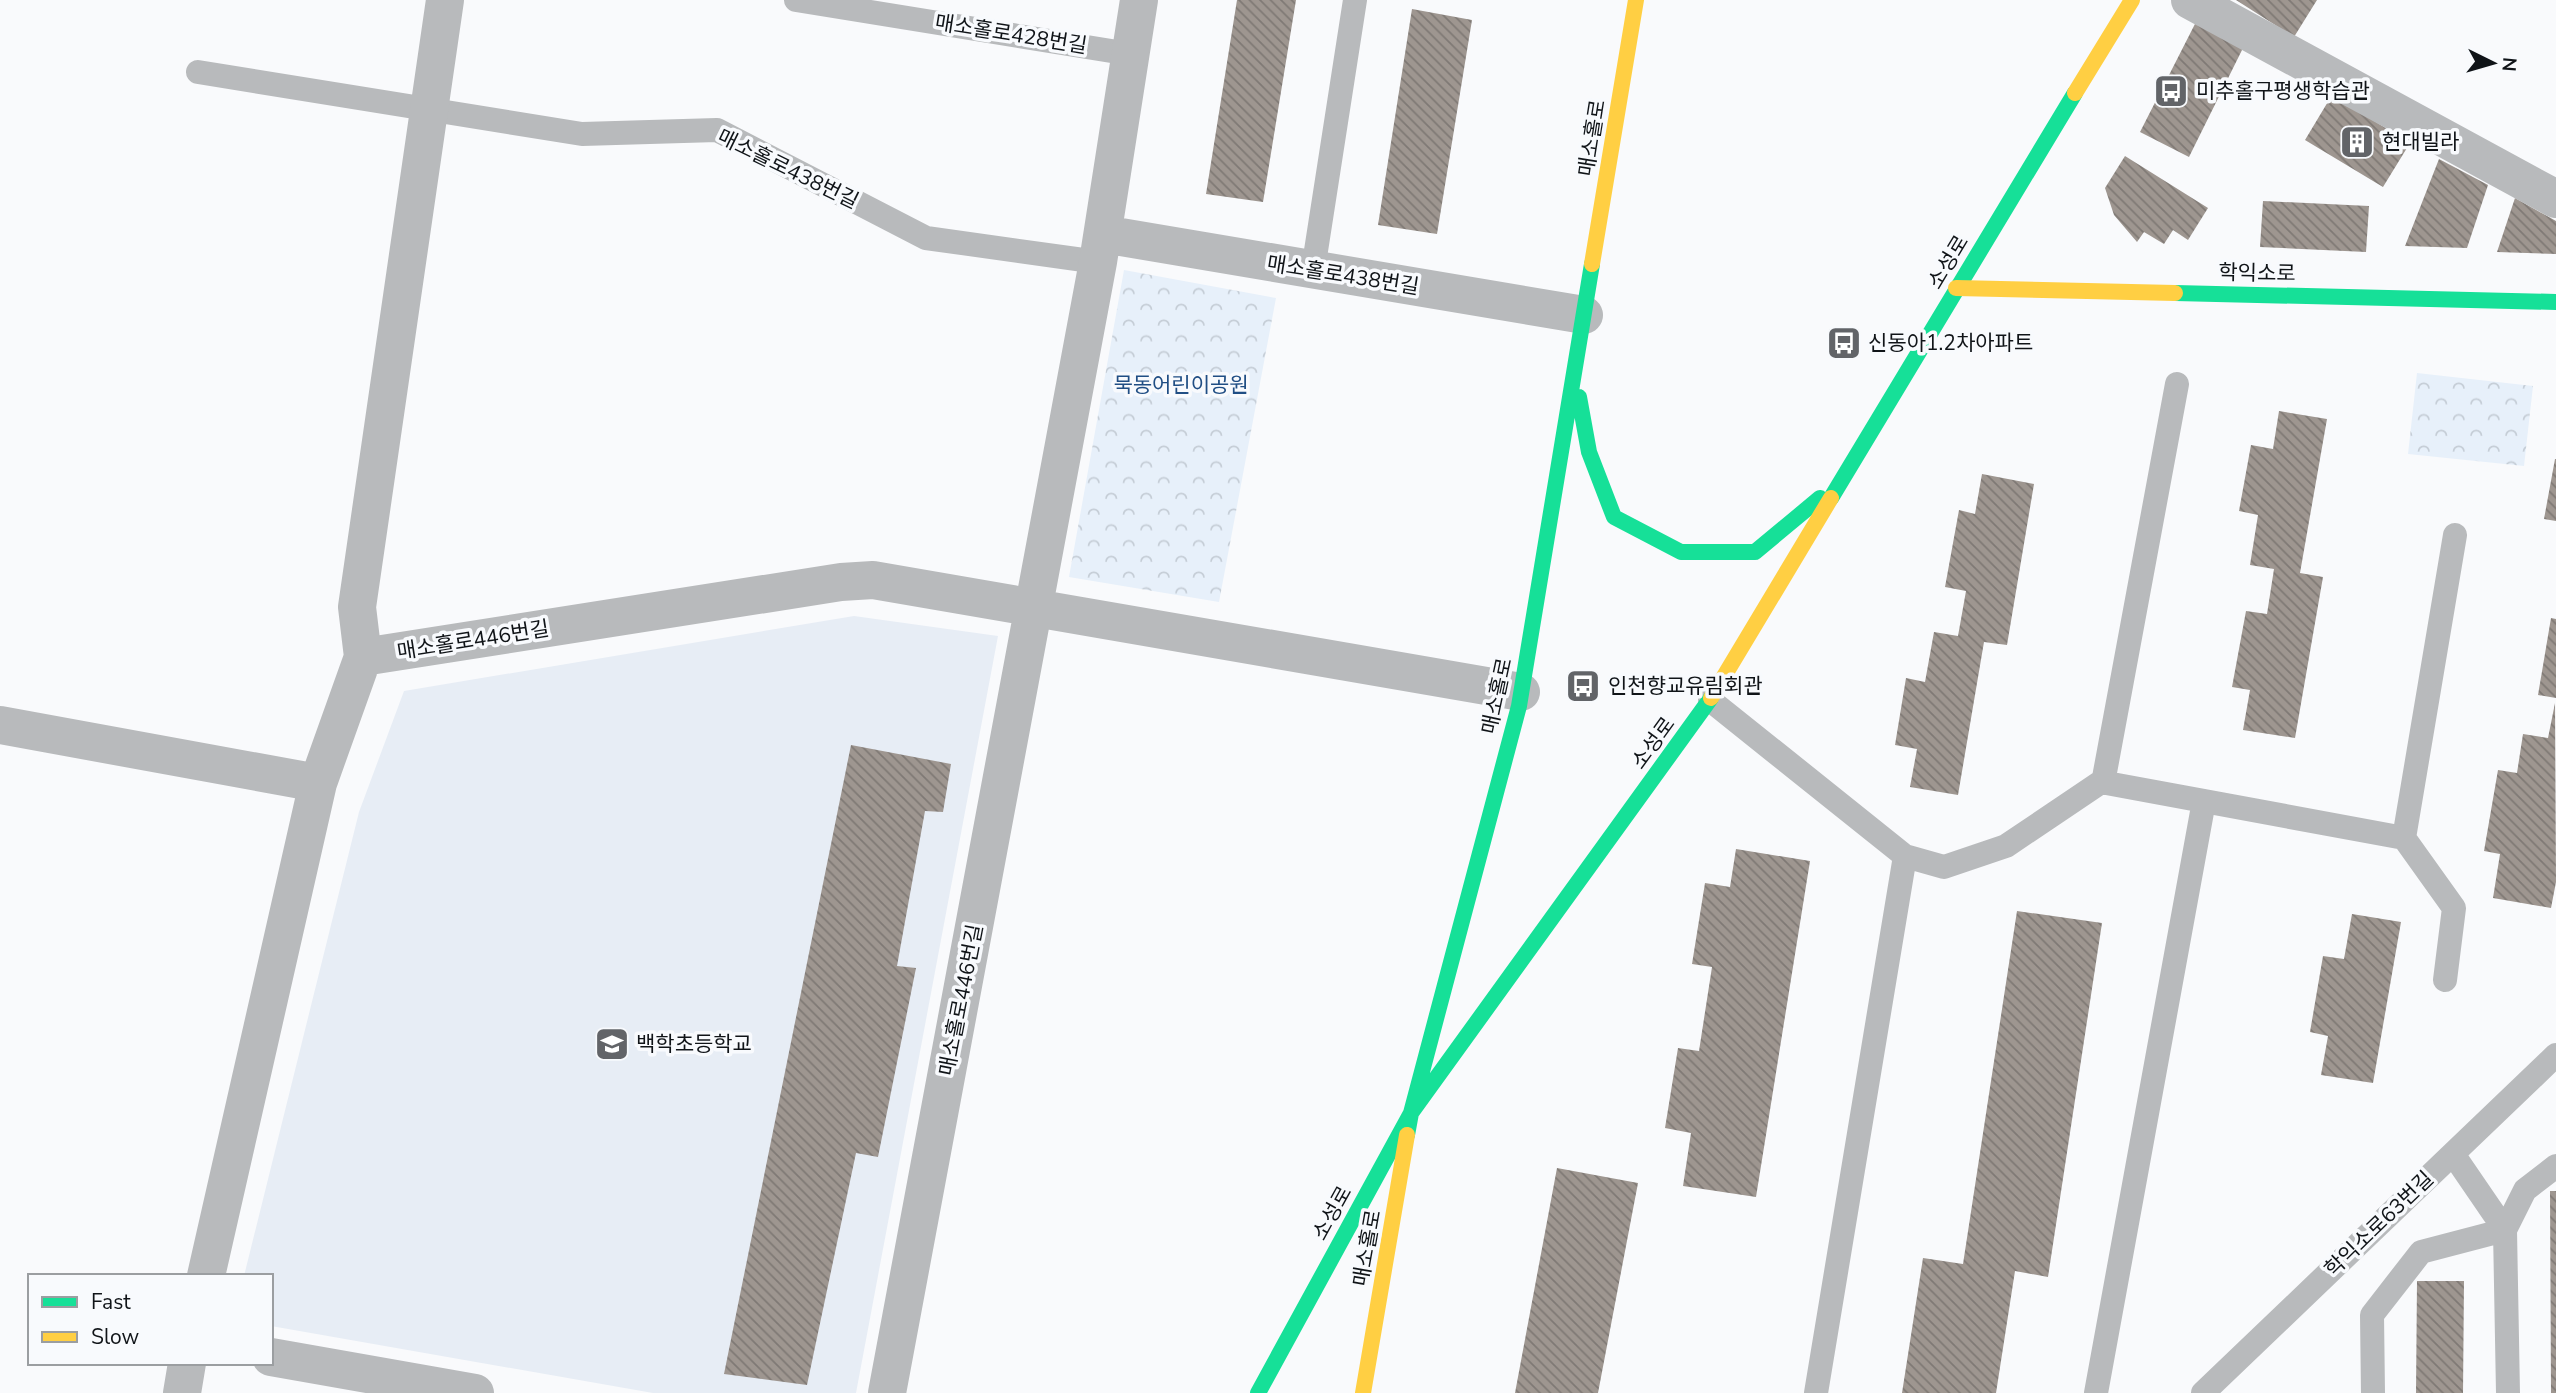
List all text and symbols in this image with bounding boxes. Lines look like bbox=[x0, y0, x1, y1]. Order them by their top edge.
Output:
street label: 매소홀로428번길 bbox=[933, 8, 1089, 60]
north arrow bbox=[2458, 28, 2528, 98]
text: N bbox=[2495, 56, 2523, 73]
bus stop icon: 미추홀구평생학습관 bbox=[2152, 72, 2190, 110]
place label: 미추홀구평생학습관 bbox=[2196, 77, 2370, 105]
street label: 매소홀로 bbox=[1572, 98, 1612, 178]
street label: 매소홀로438번길 bbox=[713, 123, 863, 215]
building icon: 현대빌라 bbox=[2338, 123, 2376, 161]
place label: 현대빌라 bbox=[2382, 128, 2459, 156]
street label: 소성로 bbox=[1921, 230, 1975, 294]
street label: 매소홀로438번길 bbox=[1265, 249, 1421, 301]
street label: 학익소로 bbox=[2218, 258, 2296, 288]
bus stop icon: 신동아1.2차아파트 bbox=[1825, 324, 1863, 362]
place label: 신동아1.2차아파트 bbox=[1868, 329, 2033, 357]
park label: 묵동어린이공원 bbox=[1113, 371, 1249, 399]
street label: 매소홀로446번길 bbox=[395, 614, 551, 666]
street label: 매소홀로 bbox=[1475, 655, 1519, 737]
bus stop icon: 인천향교유림회관 bbox=[1564, 667, 1602, 705]
place label: 인천향교유림회관 bbox=[1608, 672, 1763, 700]
street label: 소성로 bbox=[1625, 711, 1681, 775]
street label: 매소홀로446번길 bbox=[933, 922, 989, 1078]
school or university icon: 백학초등학교 bbox=[593, 1025, 631, 1063]
place label: 백학초등학교 bbox=[636, 1030, 752, 1058]
street label: 학익소로63번길 bbox=[2319, 1165, 2439, 1283]
street label: 소성로 bbox=[1306, 1181, 1358, 1245]
street label: 매소홀로 bbox=[1347, 1208, 1387, 1288]
legend bbox=[28, 1274, 273, 1365]
text: Fast bbox=[91, 1288, 131, 1316]
text: Slow bbox=[91, 1323, 140, 1351]

